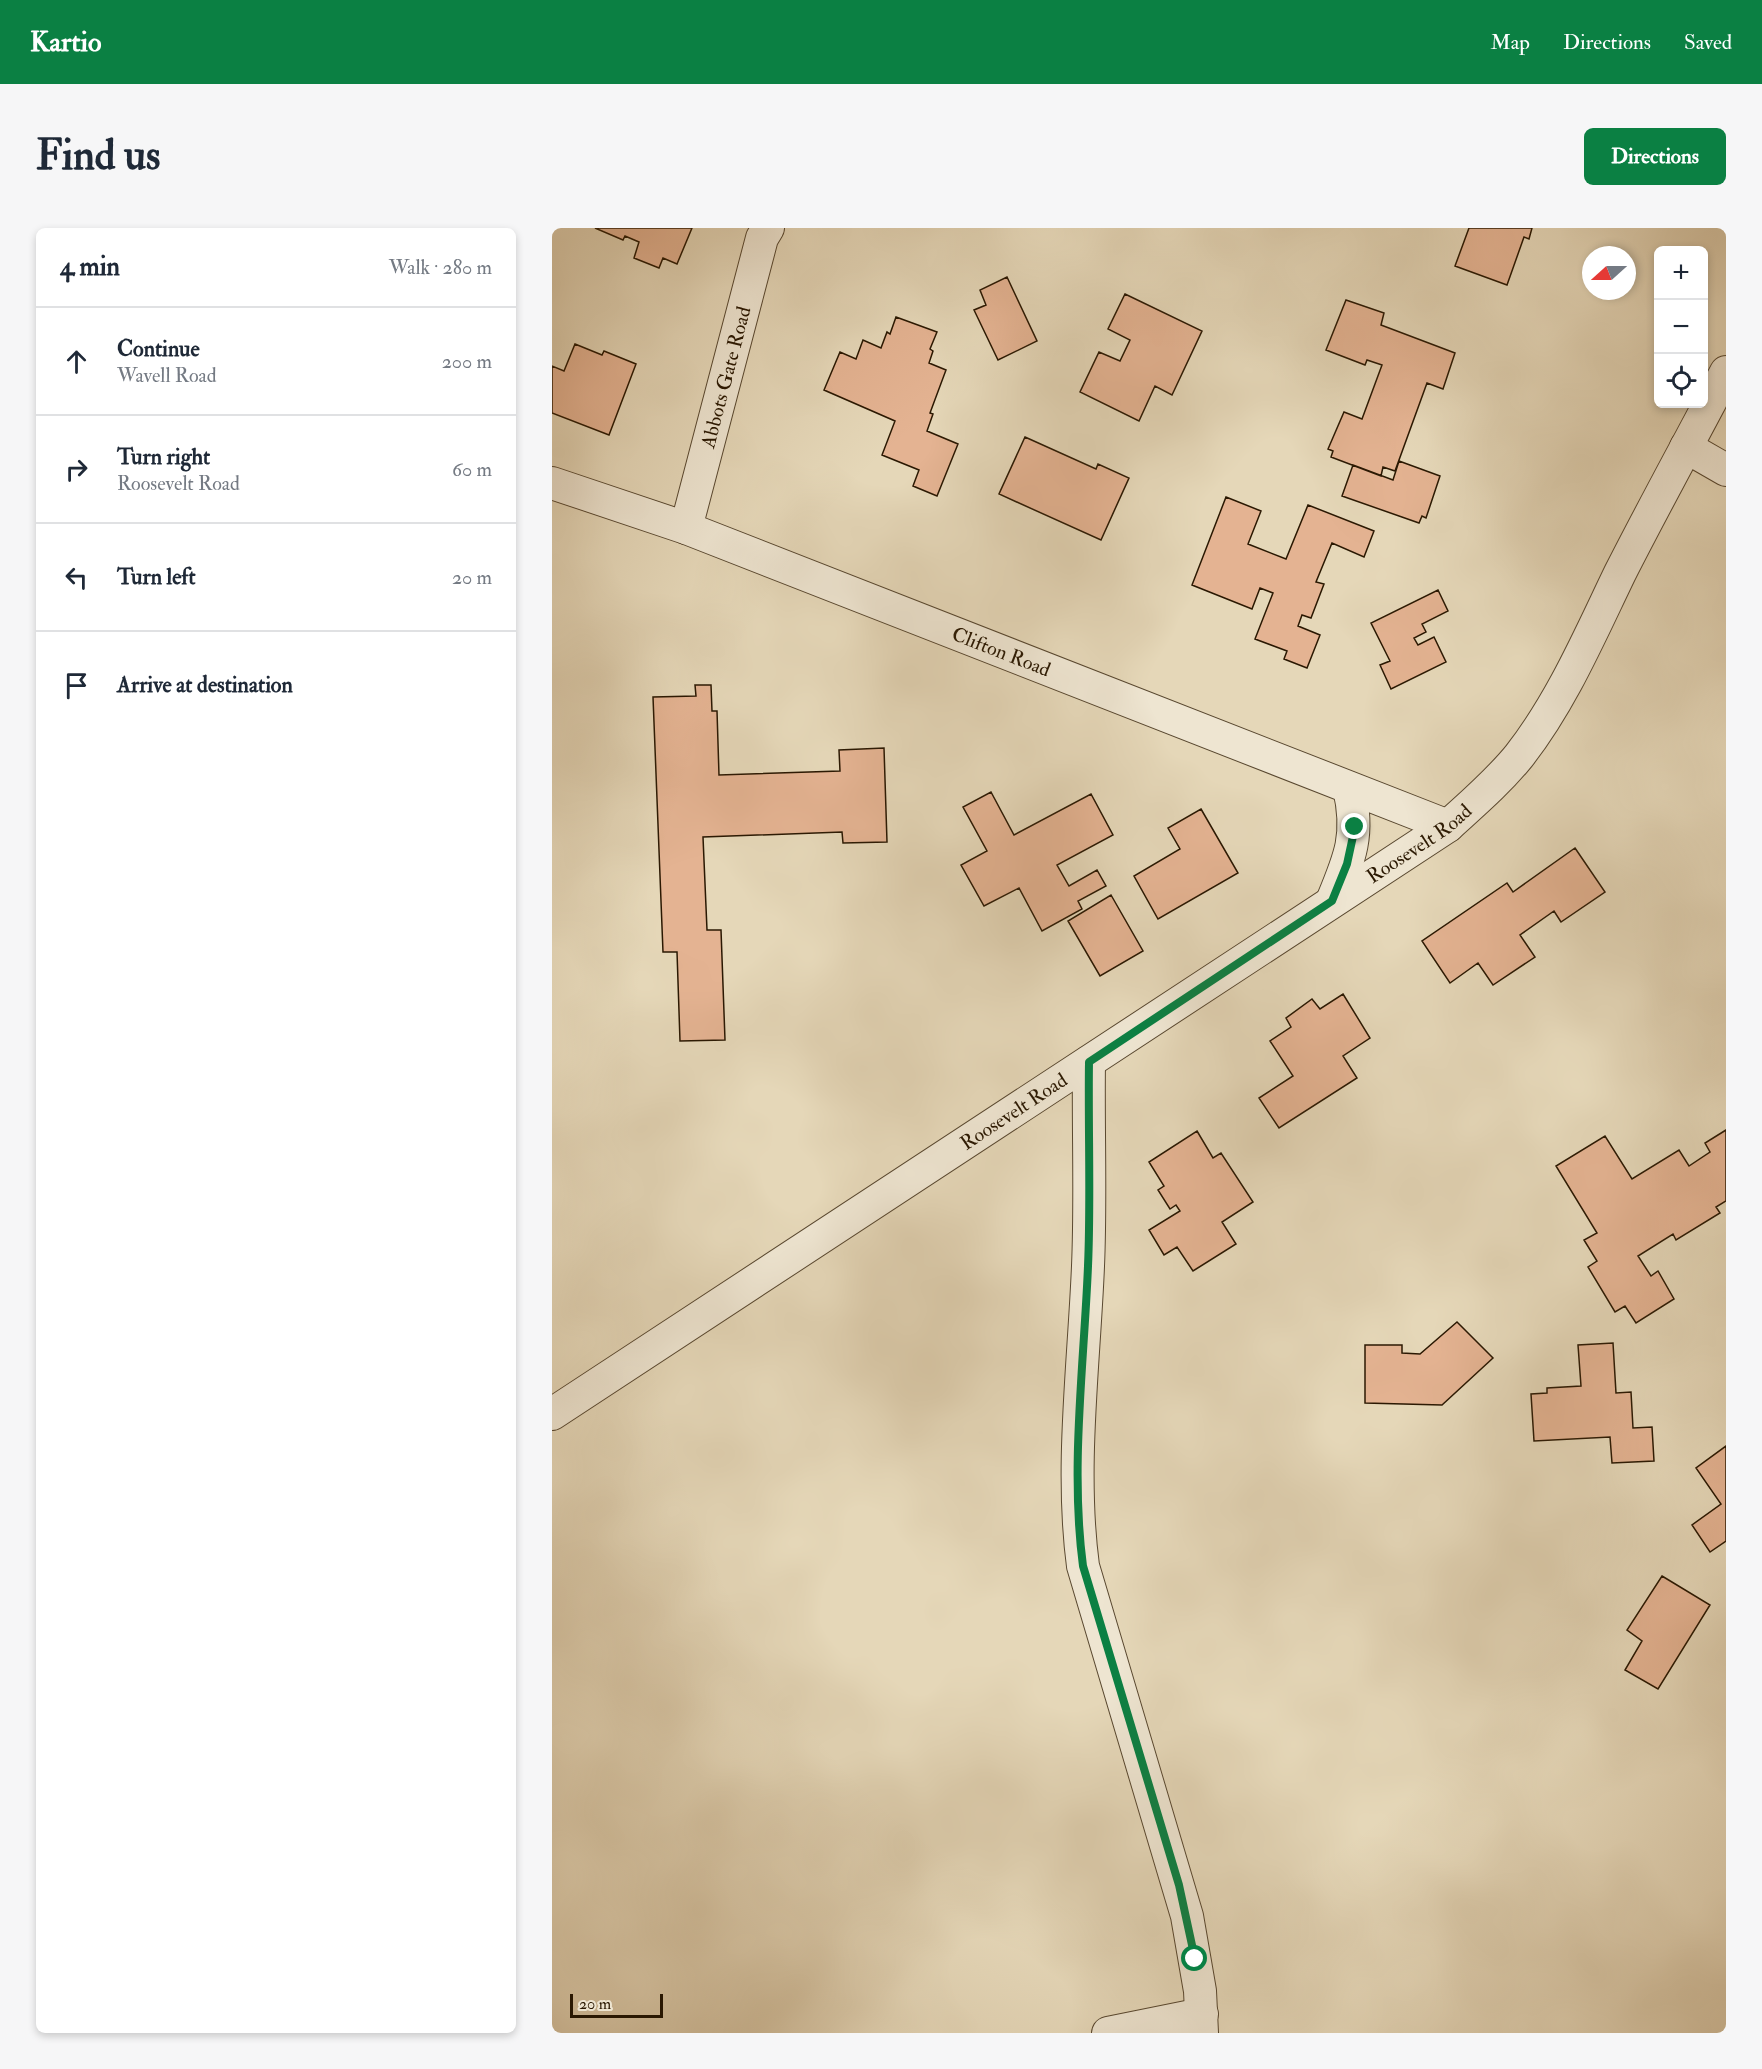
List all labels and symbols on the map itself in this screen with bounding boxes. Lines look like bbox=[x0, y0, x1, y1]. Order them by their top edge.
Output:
north arrow bbox=[1582, 246, 1636, 300]
street label: Abbots Gate Road bbox=[695, 304, 757, 452]
street label: Clifton Road bbox=[948, 621, 1054, 682]
street label: Roosevelt Road bbox=[1362, 798, 1477, 889]
route end bbox=[1341, 813, 1367, 839]
street label: Roosevelt Road bbox=[956, 1067, 1072, 1156]
route start bbox=[1181, 1945, 1207, 1971]
scale bar bbox=[570, 1991, 663, 2018]

